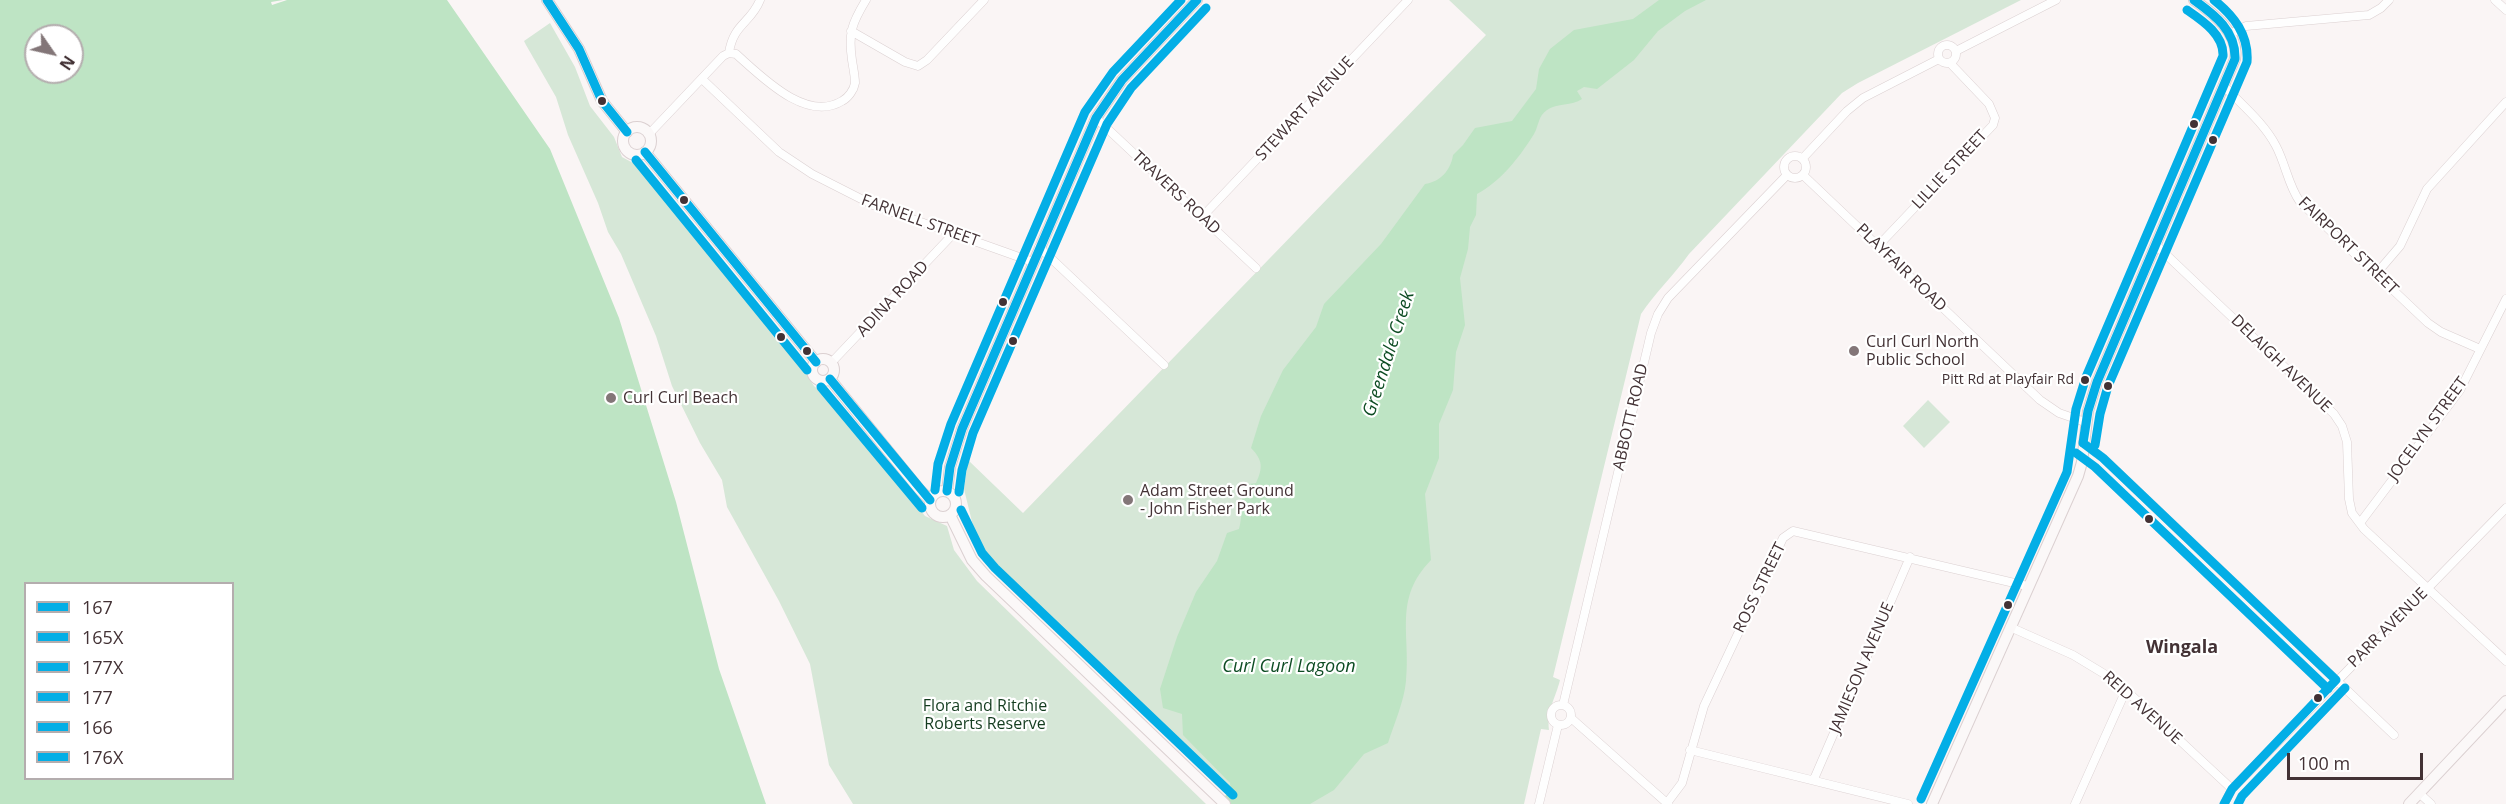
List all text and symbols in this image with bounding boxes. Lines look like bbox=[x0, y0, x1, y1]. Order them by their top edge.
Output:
north arrow bbox=[24, 24, 84, 84]
text: N bbox=[55, 51, 80, 74]
street label: STEWART AVENUE bbox=[1252, 53, 1358, 165]
unlabelled marker bbox=[596, 95, 608, 107]
unlabelled marker bbox=[2188, 118, 2200, 130]
street label: LILLIE STREET bbox=[1909, 126, 1991, 214]
unlabelled marker bbox=[2207, 134, 2219, 146]
street label: TRAVERS ROAD bbox=[1128, 147, 1224, 239]
street label: FARNELL STREET bbox=[858, 191, 982, 251]
street label: FAIRPORT STREET bbox=[2294, 193, 2402, 299]
unlabelled marker bbox=[678, 194, 690, 206]
street label: PLAYFAIR ROAD bbox=[1852, 220, 1950, 316]
street label: ADINA ROAD bbox=[853, 257, 933, 341]
water label: Greendale Creek bbox=[1359, 288, 1419, 420]
unlabelled marker bbox=[997, 296, 1009, 308]
street label: DELAIGH AVENUE bbox=[2227, 311, 2335, 417]
unlabelled marker bbox=[775, 331, 787, 343]
place label: Curl Curl North Public School bbox=[1866, 332, 1979, 370]
unlabelled marker bbox=[1007, 335, 1019, 347]
marker: Curl Curl North Public School bbox=[1847, 344, 1861, 358]
unlabelled marker bbox=[801, 345, 813, 357]
street label: ABBOTT ROAD bbox=[1609, 362, 1653, 472]
place label: Pitt Rd at Playfair Rd bbox=[1942, 372, 2074, 388]
street label: JOCELYN STREET bbox=[2384, 373, 2472, 485]
marker: Pitt Rd at Playfair Rd bbox=[2079, 374, 2091, 386]
unlabelled marker bbox=[2102, 380, 2114, 392]
place label: Curl Curl Beach bbox=[623, 388, 738, 408]
marker: Curl Curl Beach bbox=[604, 391, 618, 405]
place label: Adam Street Ground - John Fisher Park bbox=[1140, 481, 1294, 519]
marker: Adam Street Ground - John Fisher Park bbox=[1121, 493, 1135, 507]
unlabelled marker bbox=[2143, 513, 2155, 525]
street label: ROSS STREET bbox=[1730, 540, 1790, 636]
legend bbox=[24, 582, 234, 780]
street label: PARR AVENUE bbox=[2344, 584, 2432, 672]
text: 167 bbox=[82, 595, 113, 619]
street label: JAMIESON AVENUE bbox=[1826, 599, 1898, 737]
unlabelled marker bbox=[2002, 599, 2014, 611]
text: 165X bbox=[82, 625, 123, 649]
district label: Wingala bbox=[2146, 637, 2218, 659]
text: 177X bbox=[82, 655, 123, 679]
water label: Curl Curl Lagoon bbox=[1222, 656, 1356, 678]
street label: REID AVENUE bbox=[2098, 667, 2186, 749]
text: 177 bbox=[82, 685, 113, 709]
unlabelled marker bbox=[2312, 692, 2324, 704]
park label: Flora and Ritchie Roberts Reserve bbox=[923, 696, 1047, 734]
text: 166 bbox=[82, 715, 113, 739]
scale bar bbox=[2290, 741, 2426, 779]
text: 176X bbox=[82, 745, 123, 769]
text: 100 m bbox=[2298, 751, 2350, 775]

